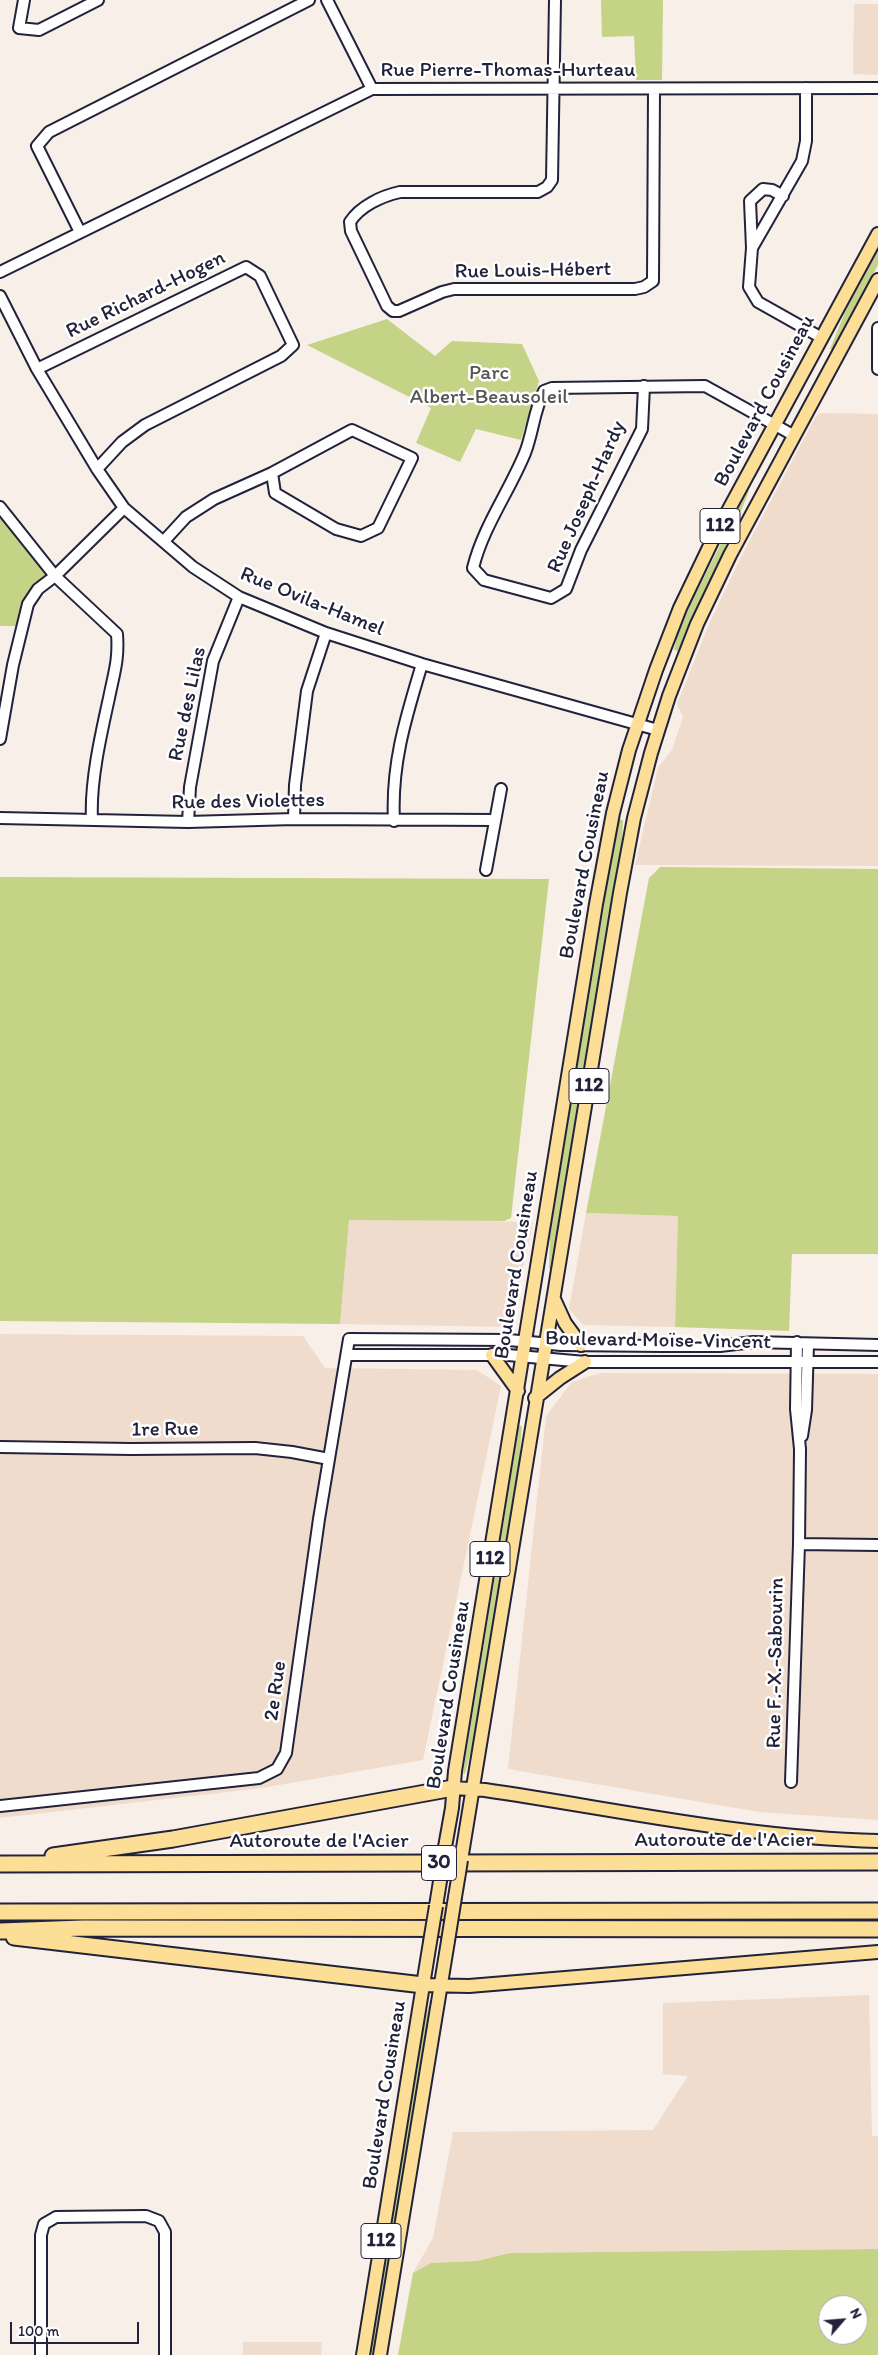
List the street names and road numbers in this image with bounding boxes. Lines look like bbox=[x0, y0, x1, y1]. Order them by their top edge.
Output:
street label: Rue Pierre-Thomas-Hurteau bbox=[380, 58, 636, 84]
street label: Rue Richard-Hogen bbox=[62, 246, 230, 344]
street label: Rue Louis-Hébert bbox=[454, 257, 612, 285]
street label: Boulevard Cousineau bbox=[709, 311, 821, 491]
street label: Rue Joseph-Hardy bbox=[542, 417, 632, 577]
road number: 112 bbox=[700, 508, 740, 544]
street label: Rue Ovila-Hamel bbox=[236, 562, 388, 642]
street label: Rue des Lilas bbox=[164, 645, 212, 763]
street label: Boulevard Cousineau bbox=[554, 769, 616, 961]
street label: Rue des Violettes bbox=[171, 788, 325, 816]
road number: 112 bbox=[569, 1068, 609, 1104]
street label: Boulevard Cousineau bbox=[490, 1169, 544, 1361]
street label: Boulevard Moïse-Vincent bbox=[545, 1326, 771, 1356]
street label: 1re Rue bbox=[131, 1417, 199, 1443]
road number: 112 bbox=[470, 1542, 510, 1576]
street label: Rue F.-X.-Sabourin bbox=[762, 1577, 790, 1749]
street label: Boulevard Cousineau bbox=[422, 1599, 476, 1791]
street label: 2e Rue bbox=[259, 1660, 293, 1722]
street label: Autoroute de l'Acier bbox=[634, 1828, 814, 1854]
street label: Autoroute de l'Acier bbox=[229, 1829, 409, 1855]
road number: 30 bbox=[422, 1846, 456, 1880]
street label: Boulevard Cousineau bbox=[358, 1999, 412, 2191]
road number: 112 bbox=[361, 2224, 401, 2258]

